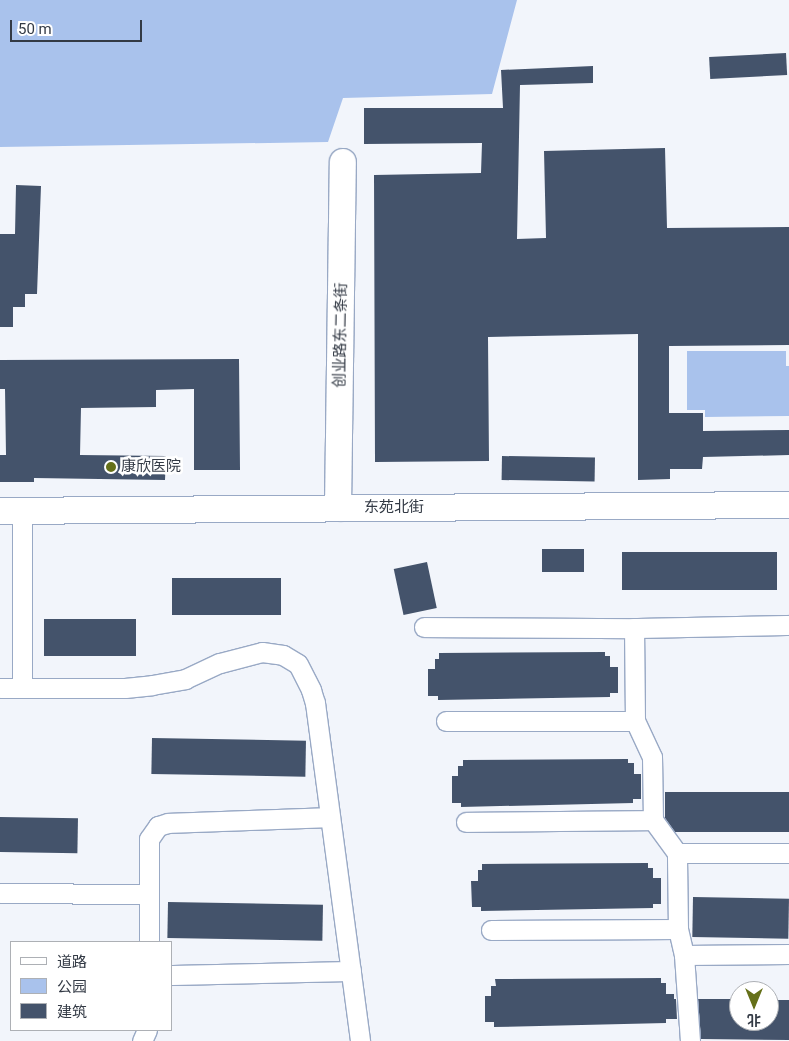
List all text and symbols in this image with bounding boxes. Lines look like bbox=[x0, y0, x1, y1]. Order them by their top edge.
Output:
scale bar bbox=[12, 10, 145, 42]
text: 50 m bbox=[18, 20, 52, 38]
street label: 创业路东二条街 bbox=[331, 282, 351, 388]
place label: 康欣医院 bbox=[121, 458, 181, 476]
marker: 康欣医院 bbox=[105, 461, 117, 473]
street label: 东苑北街 bbox=[364, 499, 424, 517]
legend bbox=[10, 941, 172, 1031]
text: 道路 bbox=[57, 953, 87, 971]
text: 公园 bbox=[57, 978, 87, 996]
north arrow bbox=[729, 981, 779, 1031]
text: 建筑 bbox=[57, 1003, 87, 1021]
text: 北 bbox=[747, 1012, 761, 1028]

